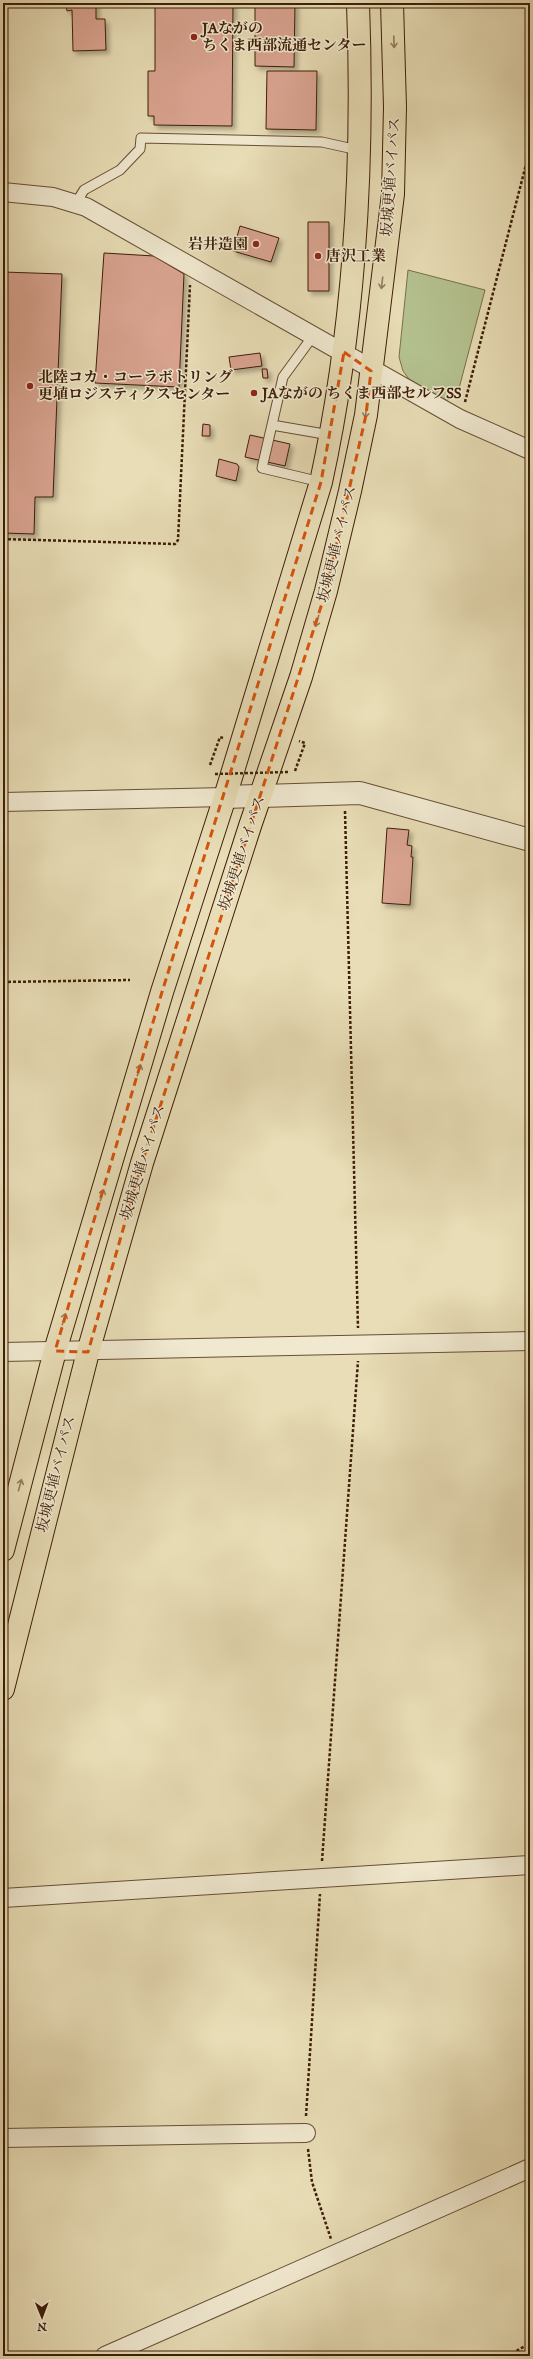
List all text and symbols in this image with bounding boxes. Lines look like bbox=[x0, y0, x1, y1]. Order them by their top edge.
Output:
place label: JAながの ちくま西部流通センター bbox=[200, 19, 366, 55]
marker: JAながの ちくま西部流通センター bbox=[189, 32, 199, 42]
one-way arrow bbox=[390, 35, 397, 48]
street label: 坂城更埴バイパス bbox=[377, 117, 405, 237]
place label: 岩井造園 bbox=[188, 235, 248, 254]
marker: 岩井造園 bbox=[251, 239, 261, 249]
place label: 唐沢工業 bbox=[326, 247, 386, 266]
marker: 唐沢工業 bbox=[313, 251, 323, 261]
one-way arrow bbox=[378, 276, 386, 289]
place label: 北陸コカ・コーラボトリング 更埴ロジスティクスセンター bbox=[38, 368, 233, 404]
marker: 北陸コカ・コーラボトリング 更埴ロジスティクスセンター bbox=[25, 381, 35, 391]
place label: JAながの ちくま西部セルフSS bbox=[260, 384, 462, 403]
marker: JAながの ちくま西部セルフSS bbox=[249, 388, 259, 398]
one-way arrow bbox=[362, 405, 370, 418]
street label: 坂城更埴バイパス bbox=[313, 484, 361, 604]
one-way arrow bbox=[313, 614, 320, 627]
street label: 坂城更埴バイパス bbox=[214, 793, 270, 913]
one-way arrow bbox=[136, 1064, 143, 1077]
street label: 坂城更埴バイパス bbox=[116, 1102, 170, 1222]
one-way arrow bbox=[99, 1188, 106, 1201]
one-way arrow bbox=[61, 1313, 68, 1326]
street label: 坂城更埴バイパス bbox=[32, 1414, 80, 1534]
one-way arrow bbox=[17, 1479, 24, 1492]
north arrow bbox=[22, 2297, 62, 2337]
text: N bbox=[37, 2319, 48, 2333]

